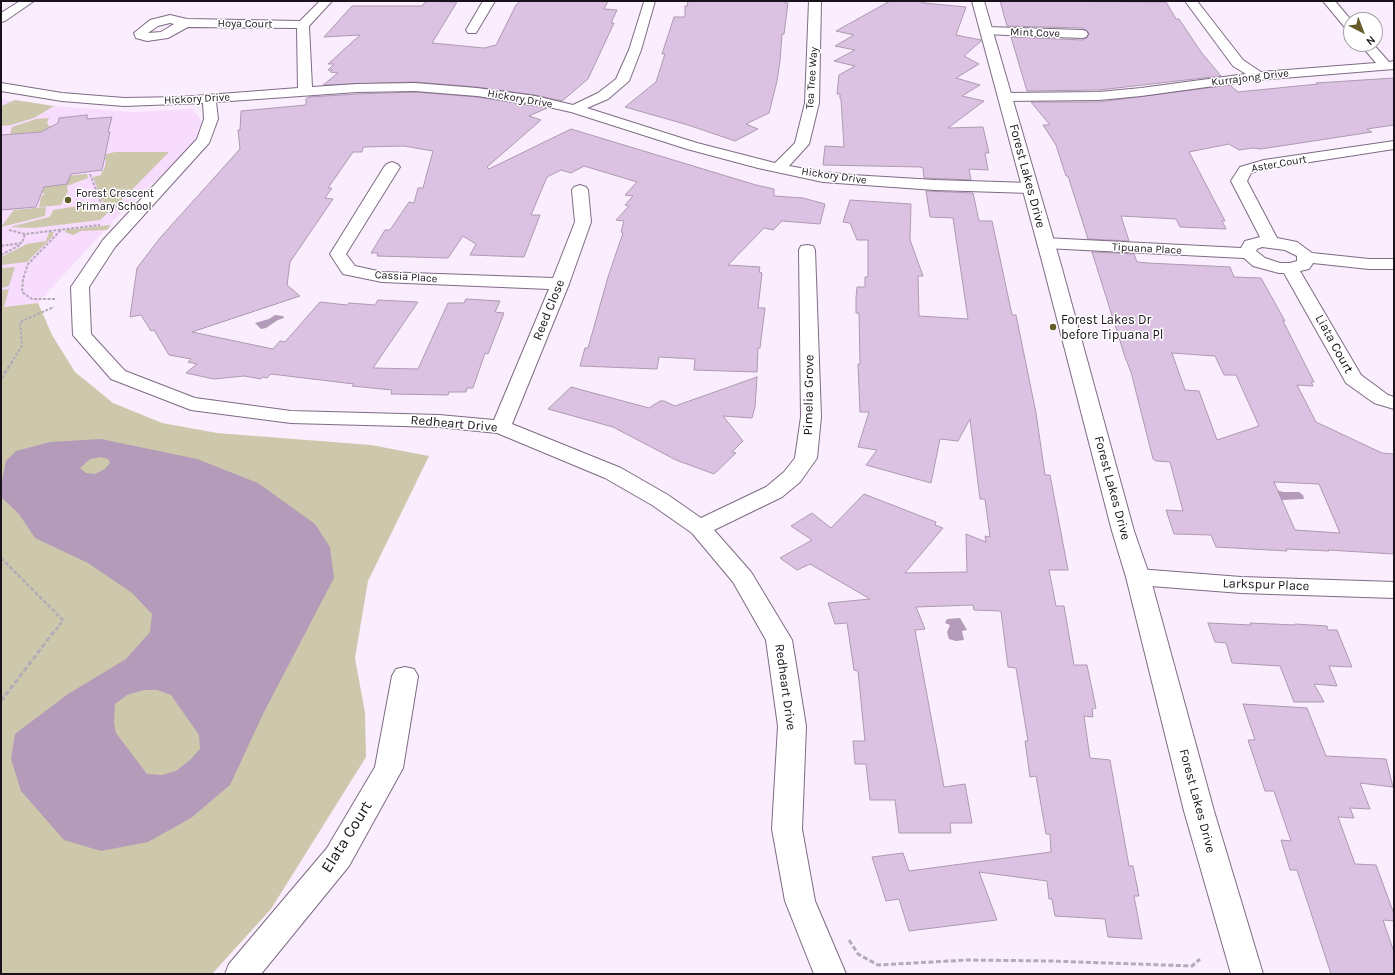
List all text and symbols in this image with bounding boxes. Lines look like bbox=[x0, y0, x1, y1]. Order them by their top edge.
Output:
north arrow bbox=[1343, 12, 1383, 52]
street label: Hoya Court bbox=[218, 17, 272, 31]
street label: Mint Cove bbox=[1010, 26, 1060, 40]
text: N bbox=[1363, 33, 1378, 48]
street label: Tea Tree Way bbox=[803, 46, 821, 110]
street label: Kurrajong Drive bbox=[1211, 67, 1289, 89]
street label: Hickory Drive bbox=[486, 87, 554, 111]
street label: Hickory Drive bbox=[164, 91, 230, 107]
street label: Forest Lakes Drive bbox=[1006, 122, 1048, 230]
street label: Aster Court bbox=[1250, 153, 1308, 175]
street label: Hickory Drive bbox=[800, 165, 868, 187]
place label: Forest Crescent Primary School bbox=[76, 187, 154, 213]
marker: Forest Crescent Primary School bbox=[63, 195, 73, 205]
street label: Tipuana Place bbox=[1112, 241, 1182, 257]
street label: Cassia Place bbox=[374, 268, 438, 286]
street label: Reed Close bbox=[530, 277, 568, 343]
place label: Forest Lakes Dr before Tipuana Pl bbox=[1061, 312, 1163, 343]
street label: Liata Court bbox=[1311, 312, 1357, 376]
marker: Forest Lakes Dr before Tipuana Pl bbox=[1048, 322, 1058, 332]
street label: Pimelia Grove bbox=[800, 354, 818, 436]
street label: Redheart Drive bbox=[410, 412, 498, 436]
street label: Forest Lakes Drive bbox=[1091, 434, 1133, 542]
street label: Larkspur Place bbox=[1222, 576, 1310, 594]
street label: Redheart Drive bbox=[771, 643, 799, 731]
street label: Forest Lakes Drive bbox=[1176, 747, 1218, 855]
street label: Elata Court bbox=[317, 798, 377, 876]

